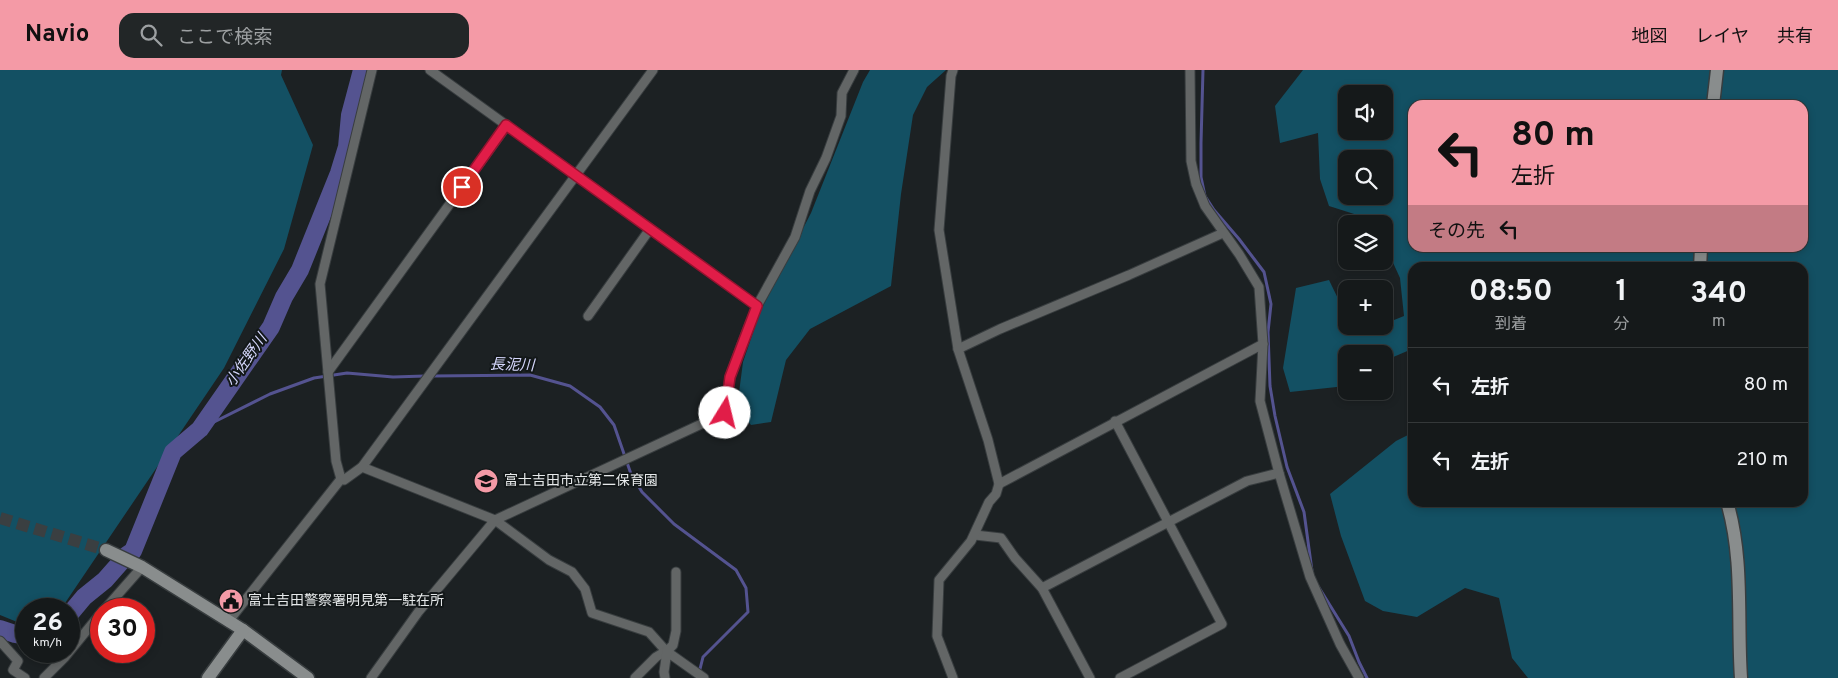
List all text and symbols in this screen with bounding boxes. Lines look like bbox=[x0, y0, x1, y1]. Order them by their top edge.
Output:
search box bbox=[119, 13, 469, 58]
text: Navio bbox=[25, 20, 89, 50]
icon: search bbox=[137, 21, 165, 49]
text: ここで検索 bbox=[177, 26, 272, 50]
text: 地図 bbox=[1632, 26, 1668, 49]
text: レイヤ bbox=[1696, 26, 1749, 49]
text: 共有 bbox=[1777, 26, 1813, 49]
map controls bbox=[1338, 85, 1393, 400]
button: sound bbox=[1338, 85, 1393, 140]
text: 80 m bbox=[1511, 114, 1595, 158]
icon: left bbox=[1428, 120, 1493, 185]
button: search bbox=[1338, 150, 1393, 205]
text: 左折 bbox=[1511, 164, 1555, 191]
pin bbox=[441, 166, 483, 208]
icon: arrive bbox=[448, 173, 476, 201]
button: layers bbox=[1338, 215, 1393, 270]
icon: left bbox=[1495, 215, 1523, 243]
text: その先 bbox=[1428, 220, 1485, 244]
text: 08:50 bbox=[1469, 274, 1553, 311]
text: 1 bbox=[1615, 274, 1627, 311]
text: 340 bbox=[1690, 276, 1747, 313]
button: + bbox=[1338, 280, 1393, 335]
text: m bbox=[1712, 312, 1725, 332]
text: 到着 bbox=[1495, 315, 1527, 335]
text: 分 bbox=[1613, 315, 1629, 335]
water label: 小佐野川 bbox=[222, 329, 273, 391]
button: − bbox=[1338, 345, 1393, 400]
water label: 長泥川 bbox=[489, 356, 537, 376]
icon: left bbox=[1428, 371, 1456, 399]
text: 80 m bbox=[1744, 373, 1788, 397]
text: 左折 bbox=[1471, 376, 1509, 400]
position arrow bbox=[698, 386, 750, 438]
icon: left bbox=[1428, 446, 1456, 474]
text: 210 m bbox=[1737, 448, 1788, 472]
text: 左折 bbox=[1471, 451, 1509, 475]
school or university icon: 富士吉田市立第二保育園 bbox=[473, 468, 499, 494]
place label: 富士吉田市立第二保育園 bbox=[504, 472, 658, 490]
public building icon: 富士吉田警察署明見第一駐在所 bbox=[218, 588, 244, 614]
place label: 富士吉田警察署明見第一駐在所 bbox=[248, 592, 444, 610]
speed limit sign: 30 bbox=[90, 598, 155, 663]
text: 26 bbox=[32, 608, 63, 640]
text: km/h bbox=[33, 635, 62, 651]

